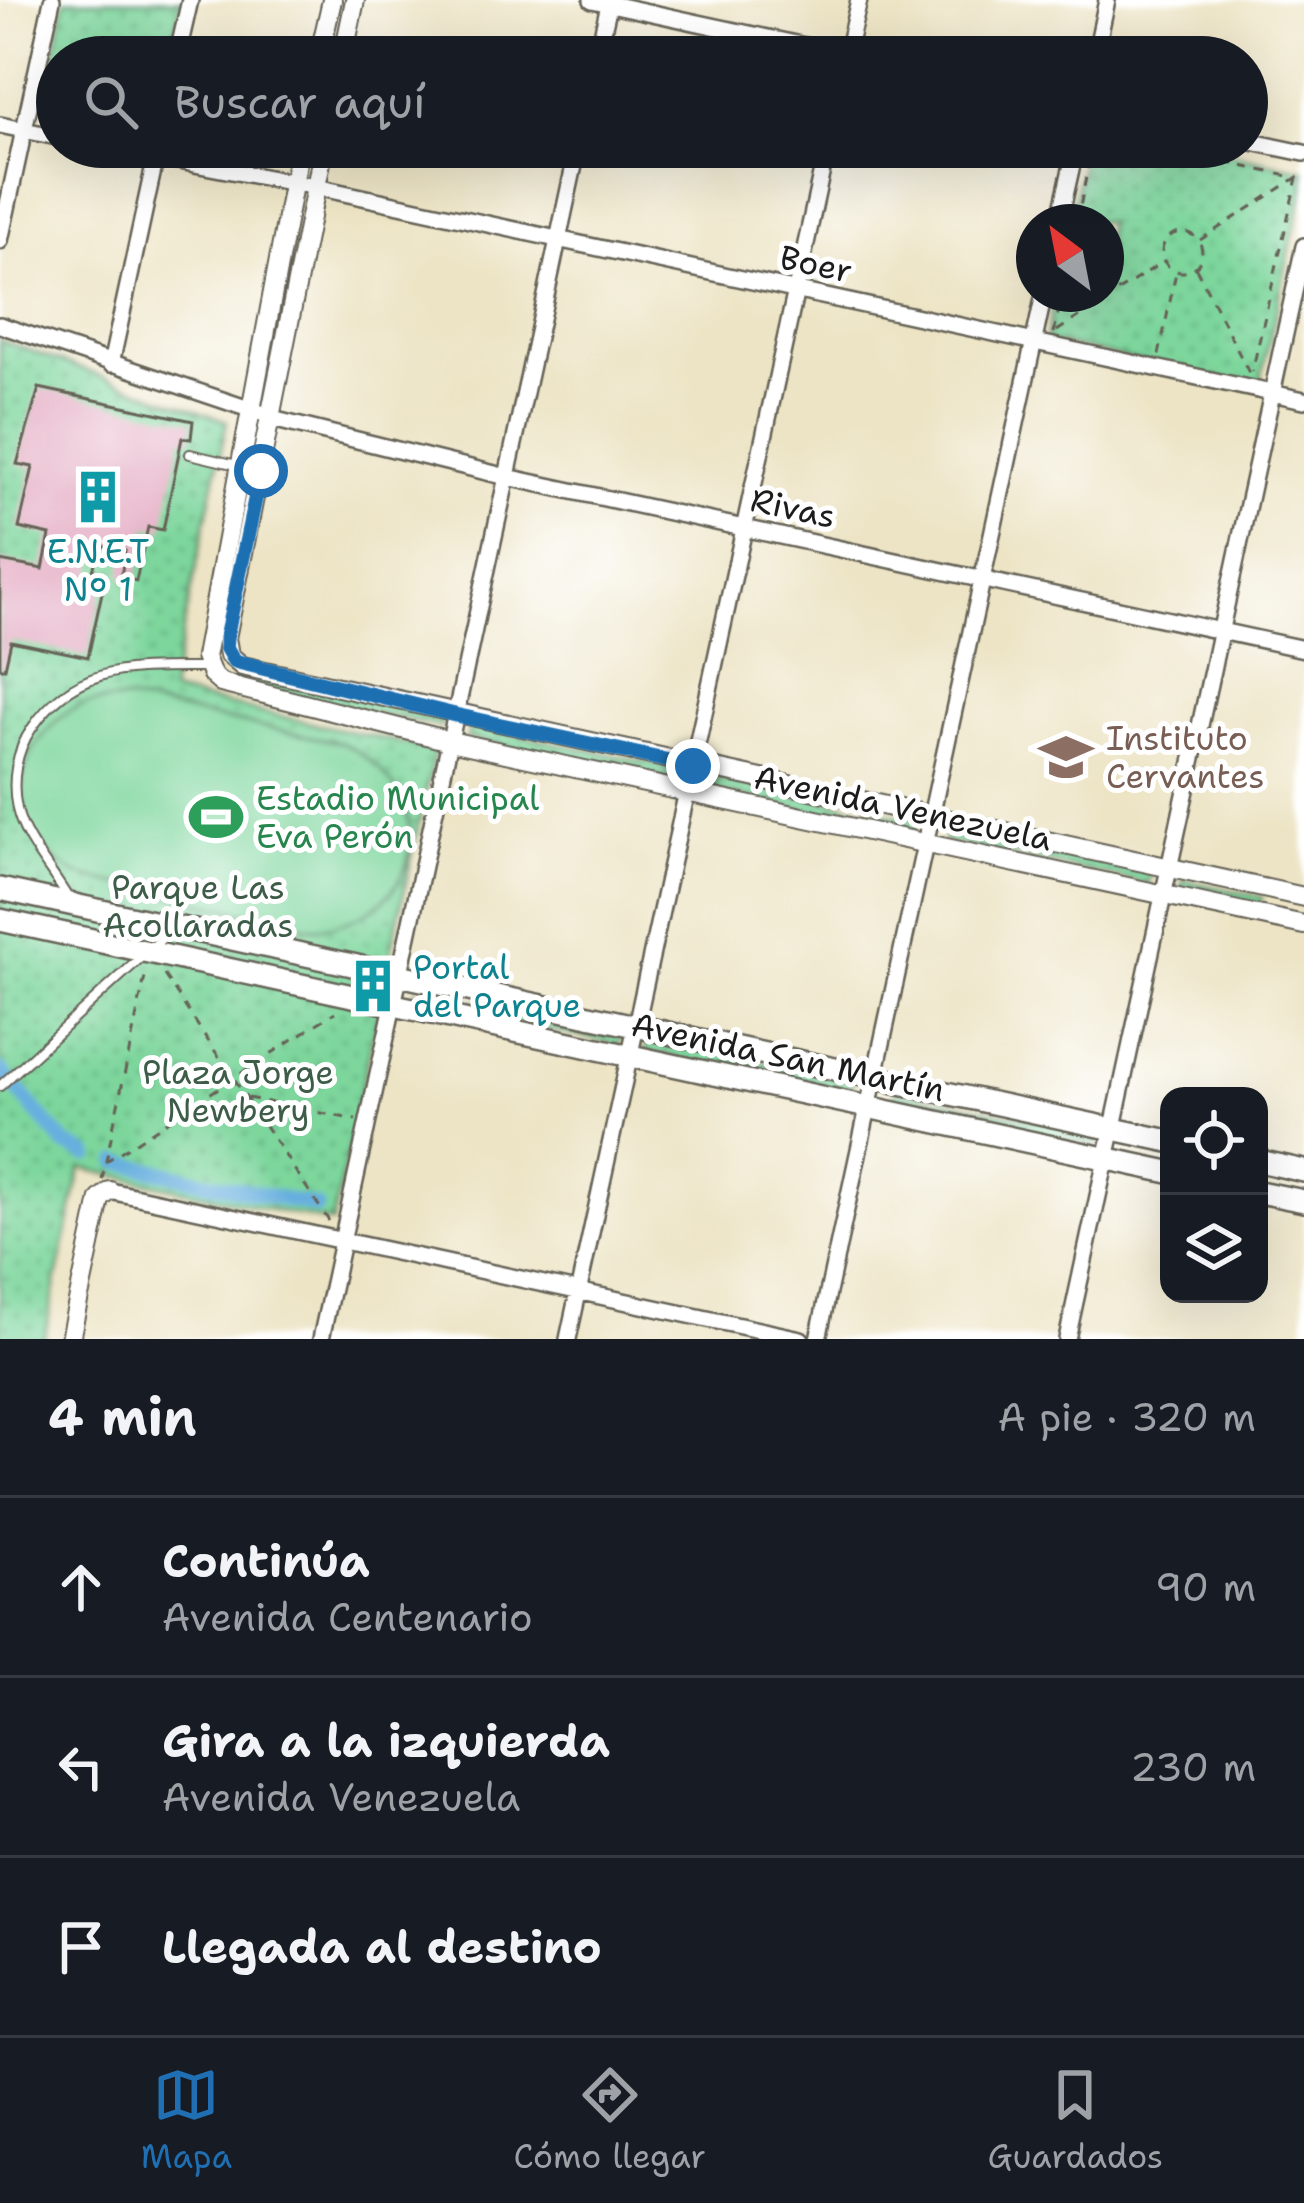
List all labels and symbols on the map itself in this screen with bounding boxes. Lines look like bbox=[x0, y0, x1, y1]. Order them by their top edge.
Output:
north arrow bbox=[1016, 204, 1124, 312]
street label: Boer bbox=[776, 234, 856, 294]
route start bbox=[234, 444, 288, 498]
building icon: E.N.E.T N° 1 bbox=[69, 468, 127, 526]
street label: Rivas bbox=[746, 477, 840, 539]
place label: E.N.E.T N° 1 bbox=[47, 529, 149, 612]
place label: Instituto Cervantes bbox=[1106, 716, 1265, 799]
school or university icon: Instituto Cervantes bbox=[1037, 728, 1095, 786]
route end bbox=[666, 739, 720, 793]
street label: Avenida Venezuela bbox=[750, 754, 1056, 862]
place label: Estadio Municipal Eva Perón bbox=[256, 776, 539, 859]
sports icon: Estadio Municipal Eva Perón bbox=[187, 788, 245, 846]
park label: Parque Las Acollaradas bbox=[102, 865, 294, 948]
place label: Portal del Parque bbox=[413, 945, 581, 1028]
building icon: Portal del Parque bbox=[344, 957, 402, 1015]
street label: Avenida San Martín bbox=[627, 1002, 949, 1112]
park label: Plaza Jorge Newbery bbox=[142, 1050, 334, 1133]

